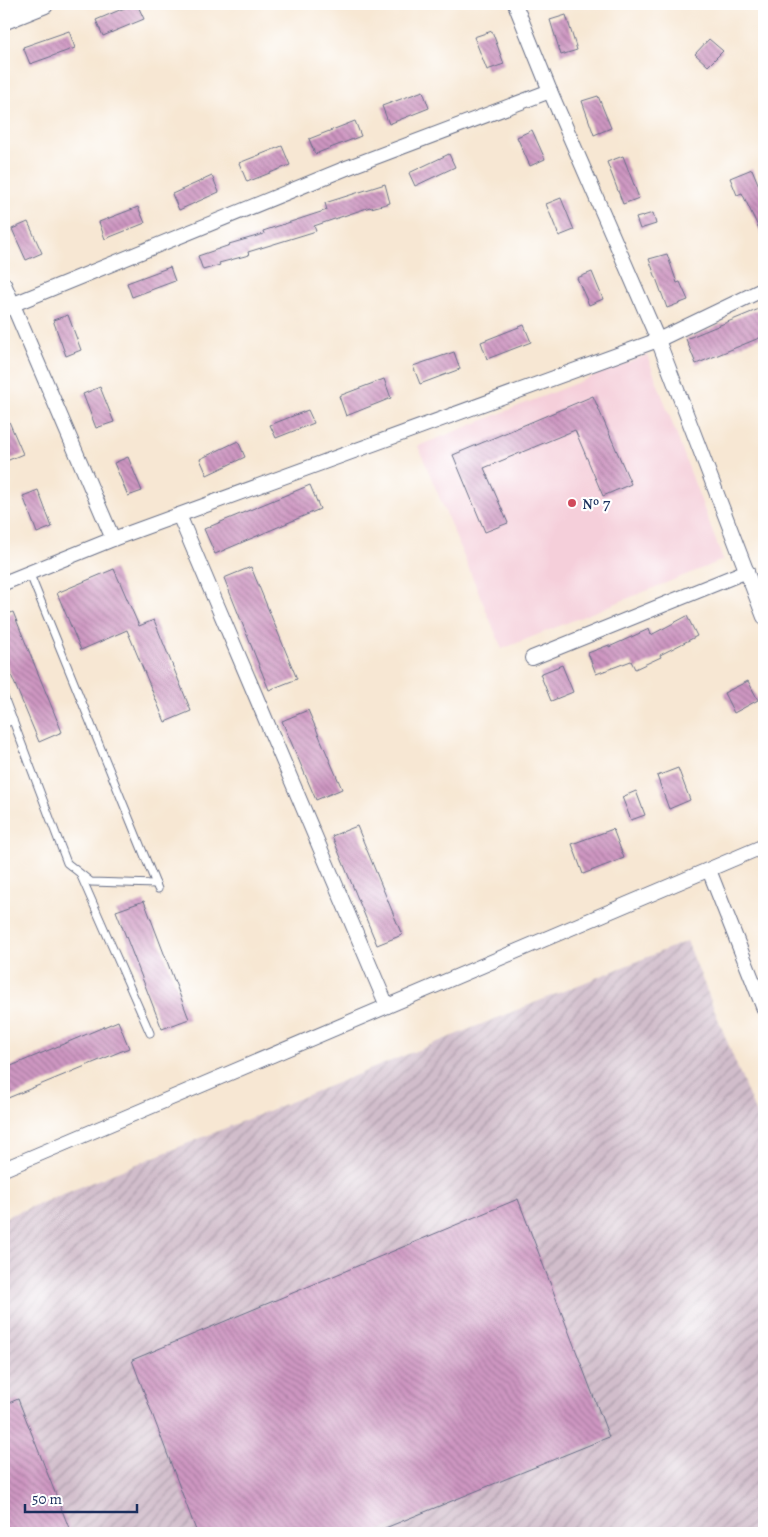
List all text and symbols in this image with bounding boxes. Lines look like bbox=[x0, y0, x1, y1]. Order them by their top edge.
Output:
place label: № 7 bbox=[582, 491, 611, 515]
marker: № 7 bbox=[566, 497, 578, 509]
scale bar bbox=[25, 1482, 138, 1514]
text: 50 m bbox=[32, 1489, 62, 1509]

